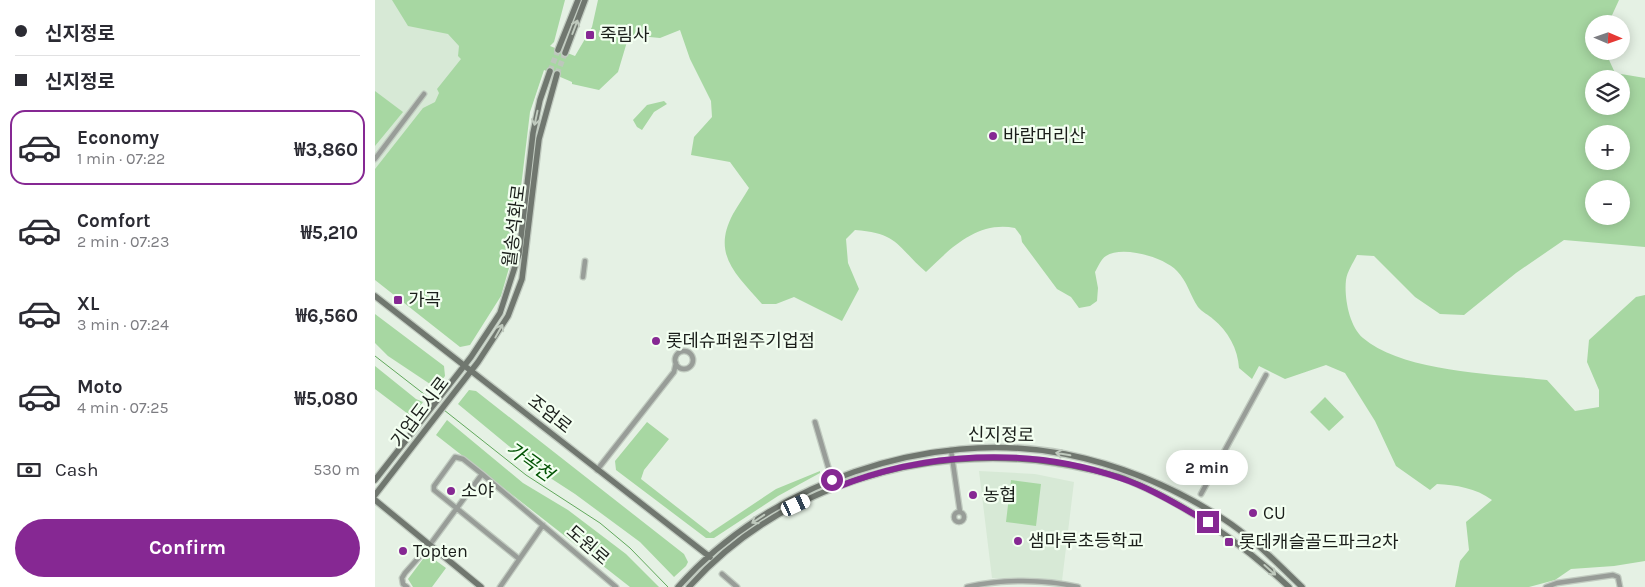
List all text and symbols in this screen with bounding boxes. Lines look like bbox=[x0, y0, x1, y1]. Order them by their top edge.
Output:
north arrow bbox=[1585, 15, 1630, 60]
map controls bbox=[1585, 15, 1630, 225]
one-way arrow bbox=[571, 19, 580, 35]
text: 신지정로 bbox=[45, 23, 115, 45]
place label: 죽림사 bbox=[600, 24, 650, 46]
marker: 죽림사 bbox=[584, 29, 596, 41]
button: layers bbox=[1585, 70, 1630, 115]
text: 신지정로 bbox=[45, 71, 115, 93]
one-way arrow bbox=[531, 110, 541, 126]
icon: car bbox=[17, 125, 62, 170]
place label: 바람머리산 bbox=[1003, 125, 1086, 147]
button: + bbox=[1585, 125, 1630, 170]
text: Economy bbox=[77, 127, 159, 149]
marker: 바람머리산 bbox=[987, 130, 999, 142]
text: ₩3,860 bbox=[294, 139, 358, 161]
text: 1 min · 07:22 bbox=[77, 149, 165, 168]
button: − bbox=[1585, 180, 1630, 225]
street label: 월송석화로 bbox=[498, 184, 530, 268]
icon: car bbox=[17, 208, 62, 253]
text: Comfort bbox=[77, 210, 151, 232]
text: ₩5,210 bbox=[301, 222, 358, 244]
text: 2 min · 07:23 bbox=[77, 232, 169, 251]
place label: 가곡 bbox=[408, 289, 441, 311]
icon: car bbox=[17, 291, 62, 336]
text: XL bbox=[77, 293, 99, 315]
marker: 가곡 bbox=[392, 294, 404, 306]
text: ₩6,560 bbox=[296, 305, 358, 327]
text: 3 min · 07:24 bbox=[77, 315, 169, 334]
one-way arrow bbox=[494, 325, 504, 339]
place label: 롯데슈퍼원주기업점 bbox=[666, 330, 815, 352]
marker: 롯데슈퍼원주기업점 bbox=[650, 335, 662, 347]
street label: 기업도시로 bbox=[386, 372, 454, 452]
icon: car bbox=[17, 374, 62, 419]
text: Moto bbox=[77, 376, 123, 398]
text: ₩5,080 bbox=[295, 388, 358, 410]
street label: 조엄로 bbox=[524, 390, 576, 438]
text: 4 min · 07:25 bbox=[77, 398, 169, 417]
street label: 신지정로 bbox=[968, 423, 1034, 447]
water label: 가곡천 bbox=[502, 437, 558, 487]
one-way arrow bbox=[1056, 448, 1072, 458]
callout: 2 min bbox=[1167, 450, 1249, 484]
icon: cash bbox=[15, 456, 43, 484]
text: 2 min bbox=[1185, 458, 1229, 477]
text: Cash bbox=[55, 459, 99, 481]
text: 530 m bbox=[313, 460, 360, 479]
route start bbox=[821, 469, 843, 491]
place label: 소야 bbox=[461, 480, 494, 502]
place label: 농협 bbox=[983, 484, 1016, 506]
marker: 소야 bbox=[445, 485, 457, 497]
marker: 농협 bbox=[967, 489, 979, 501]
car bbox=[779, 492, 812, 518]
place label: CU bbox=[1263, 502, 1286, 524]
marker: CU bbox=[1247, 507, 1259, 519]
route end bbox=[1197, 511, 1219, 533]
one-way arrow bbox=[752, 514, 766, 524]
button: Confirm bbox=[15, 519, 360, 577]
street label: 도원로 bbox=[562, 520, 614, 570]
place label: 샘마루초등학교 bbox=[1028, 530, 1144, 552]
place label: 롯데캐슬골드파크2차 bbox=[1239, 531, 1399, 553]
marker: 샘마루초등학교 bbox=[1012, 535, 1024, 547]
marker: 롯데캐슬골드파크2차 bbox=[1223, 536, 1235, 548]
place label: Topten bbox=[413, 540, 468, 562]
marker: Topten bbox=[397, 545, 409, 557]
one-way arrow bbox=[1264, 564, 1277, 576]

